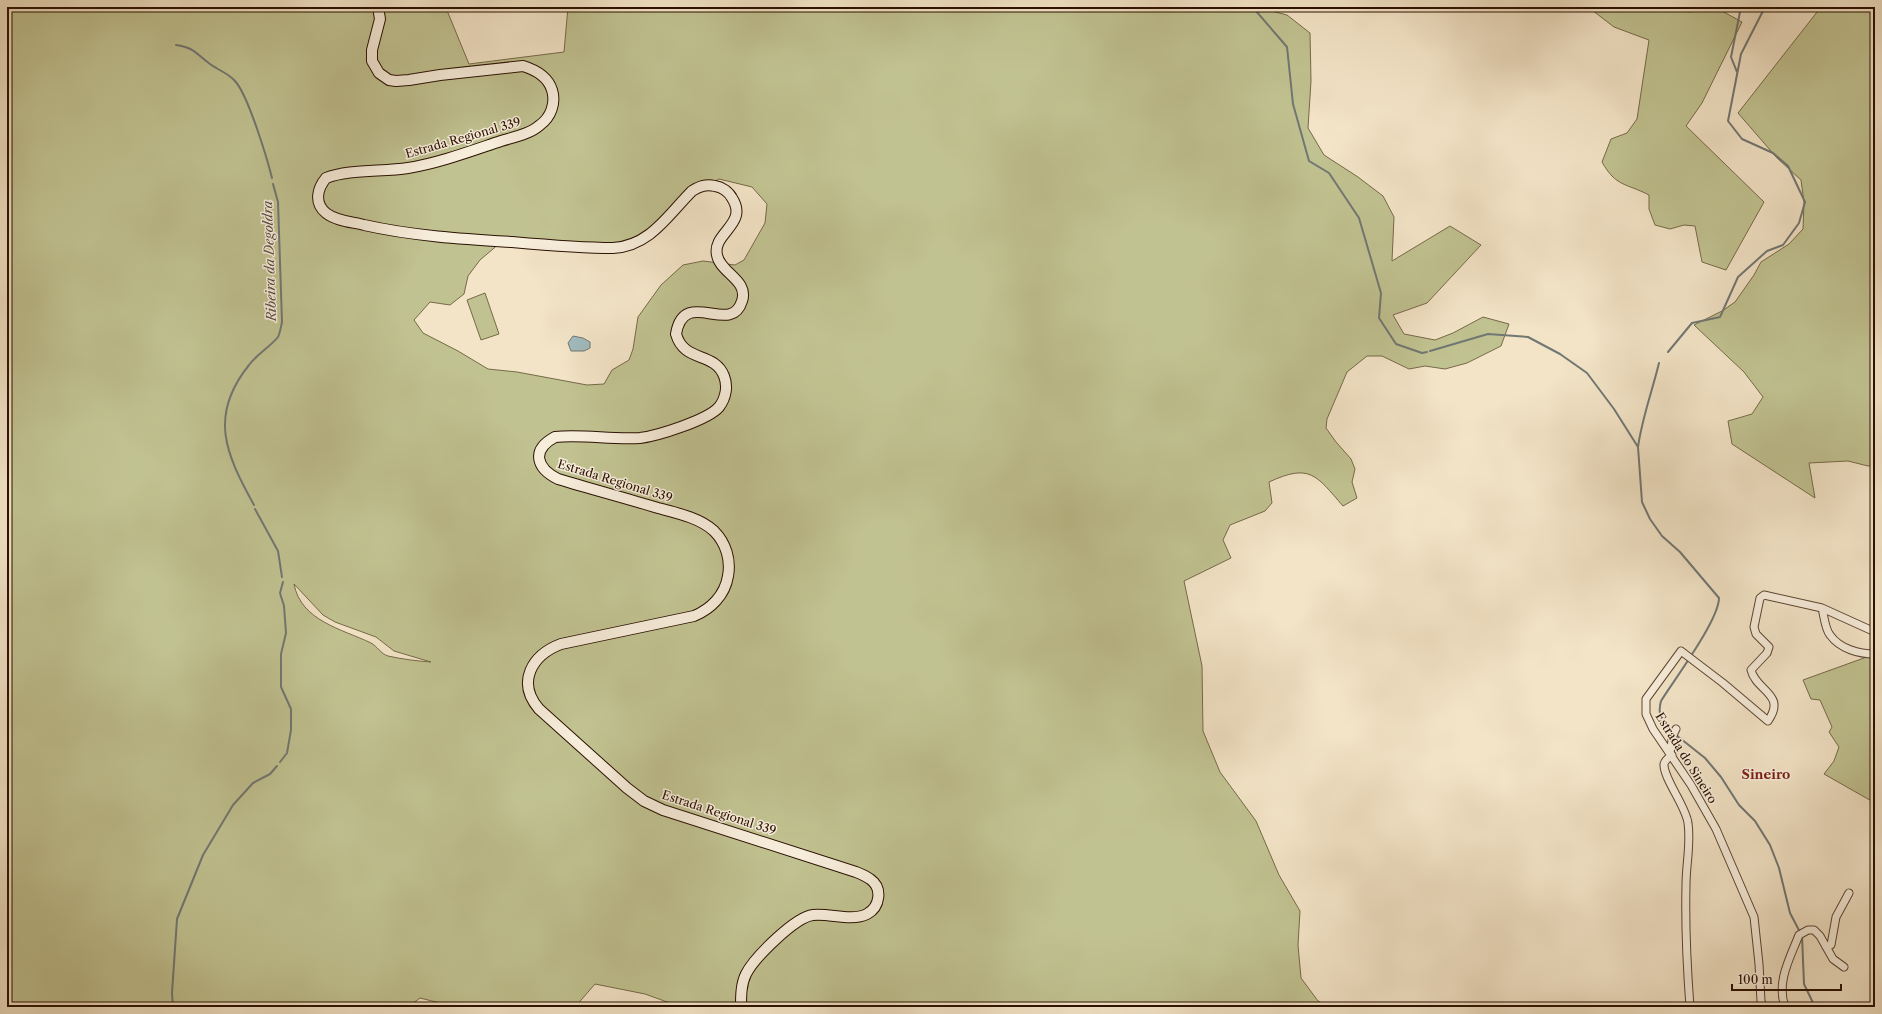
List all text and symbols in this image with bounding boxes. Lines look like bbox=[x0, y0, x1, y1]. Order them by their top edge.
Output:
street label: Estrada Regional 339 bbox=[403, 114, 522, 161]
water label: Ribeira da Degoldra bbox=[259, 200, 279, 323]
street label: Estrada Regional 339 bbox=[556, 456, 674, 505]
street label: Estrada do Sineiro bbox=[1652, 709, 1720, 806]
district label: Sineiro bbox=[1742, 766, 1790, 782]
street label: Estrada Regional 339 bbox=[660, 787, 778, 838]
scale bar bbox=[1732, 966, 1841, 992]
text: 100 m bbox=[1738, 972, 1773, 987]

